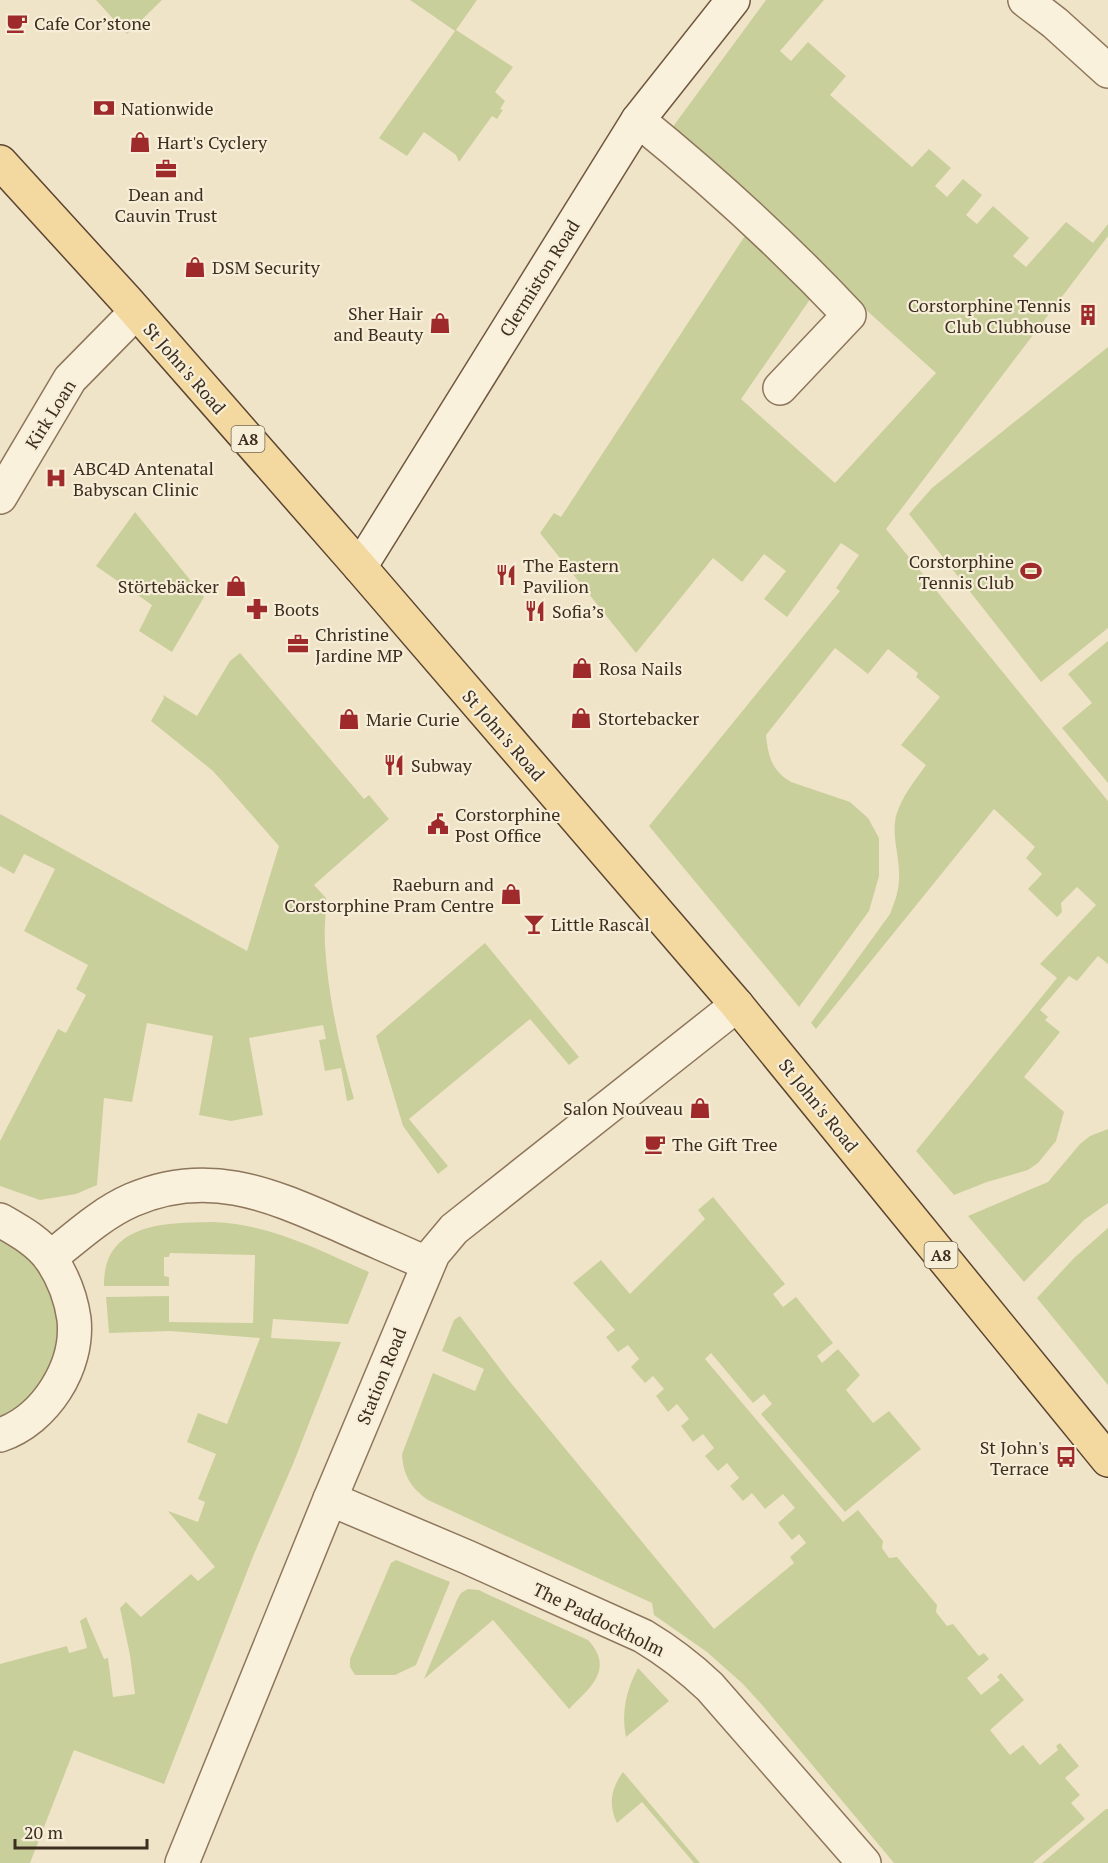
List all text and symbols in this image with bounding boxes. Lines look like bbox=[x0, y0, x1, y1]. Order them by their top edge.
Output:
cafe icon: Cafe Cor’stone bbox=[5, 11, 29, 35]
place label: Cafe Cor’stone bbox=[34, 11, 151, 35]
bank icon: Nationwide bbox=[92, 96, 116, 120]
place label: Nationwide bbox=[121, 96, 214, 120]
shop icon: Hart's Cyclery bbox=[128, 130, 152, 154]
place label: Hart's Cyclery bbox=[157, 130, 268, 154]
office icon: Dean and Cauvin Trust bbox=[154, 157, 178, 181]
place label: Dean and Cauvin Trust bbox=[115, 182, 218, 227]
street label: Clermiston Road bbox=[493, 215, 585, 341]
shop icon: DSM Security bbox=[183, 255, 207, 279]
place label: DSM Security bbox=[212, 255, 321, 279]
place label: Corstorphine Tennis Club Clubhouse bbox=[908, 293, 1071, 338]
place label: Sher Hair and Beauty bbox=[334, 301, 424, 346]
building icon: Corstorphine Tennis Club Clubhouse bbox=[1076, 303, 1100, 327]
shop icon: Sher Hair and Beauty bbox=[428, 311, 452, 335]
street label: St John's Road bbox=[139, 317, 231, 419]
street label: Kirk Loan bbox=[19, 375, 81, 453]
road number: A8 bbox=[232, 426, 264, 452]
place label: ABC4D Antenatal Babyscan Clinic bbox=[73, 456, 214, 501]
hospital icon: ABC4D Antenatal Babyscan Clinic bbox=[44, 466, 68, 490]
place label: Corstorphine Tennis Club bbox=[909, 549, 1014, 594]
place label: The Eastern Pavilion bbox=[523, 553, 619, 598]
sports icon: Corstorphine Tennis Club bbox=[1019, 559, 1043, 583]
restaurant icon: The Eastern Pavilion bbox=[494, 563, 518, 587]
place label: Störtebäcker bbox=[118, 574, 219, 598]
shop icon: Störtebäcker bbox=[224, 574, 248, 598]
pharmacy icon: Boots bbox=[245, 597, 269, 621]
place label: Boots bbox=[274, 597, 319, 621]
restaurant icon: Sofia’s bbox=[523, 599, 547, 623]
place label: Sofia’s bbox=[552, 599, 604, 623]
place label: Christine Jardine MP bbox=[315, 622, 403, 667]
office icon: Christine Jardine MP bbox=[286, 632, 310, 656]
shop icon: Rosa Nails bbox=[570, 656, 594, 680]
place label: Rosa Nails bbox=[599, 656, 682, 680]
street label: St John's Road bbox=[458, 684, 550, 786]
shop icon: Stortebacker bbox=[569, 706, 593, 730]
place label: Stortebacker bbox=[598, 706, 699, 730]
shop icon: Marie Curie bbox=[337, 707, 361, 731]
place label: Marie Curie bbox=[366, 707, 460, 731]
restaurant icon: Subway bbox=[382, 753, 406, 777]
place label: Subway bbox=[411, 753, 473, 777]
place label: Corstorphine Post Office bbox=[455, 802, 560, 847]
public building icon: Corstorphine Post Office bbox=[426, 812, 450, 836]
place label: Raeburn and Corstorphine Pram Centre bbox=[284, 872, 494, 917]
shop icon: Raeburn and Corstorphine Pram Centre bbox=[499, 882, 523, 906]
bar icon: Little Rascal bbox=[522, 912, 546, 936]
place label: Little Rascal bbox=[551, 912, 650, 936]
street label: St John's Road bbox=[774, 1053, 864, 1157]
place label: Salon Nouveau bbox=[563, 1096, 683, 1120]
shop icon: Salon Nouveau bbox=[688, 1096, 712, 1120]
cafe icon: The Gift Tree bbox=[643, 1132, 667, 1156]
place label: The Gift Tree bbox=[672, 1132, 778, 1156]
road number: A8 bbox=[924, 1242, 958, 1268]
street label: Station Road bbox=[351, 1324, 411, 1428]
place label: St John's Terrace bbox=[980, 1435, 1049, 1480]
bus stop icon: St John's Terrace bbox=[1054, 1445, 1078, 1469]
street label: The Paddockholm bbox=[529, 1577, 669, 1662]
scale bar bbox=[15, 1812, 147, 1850]
text: 20 m bbox=[24, 1820, 64, 1844]

